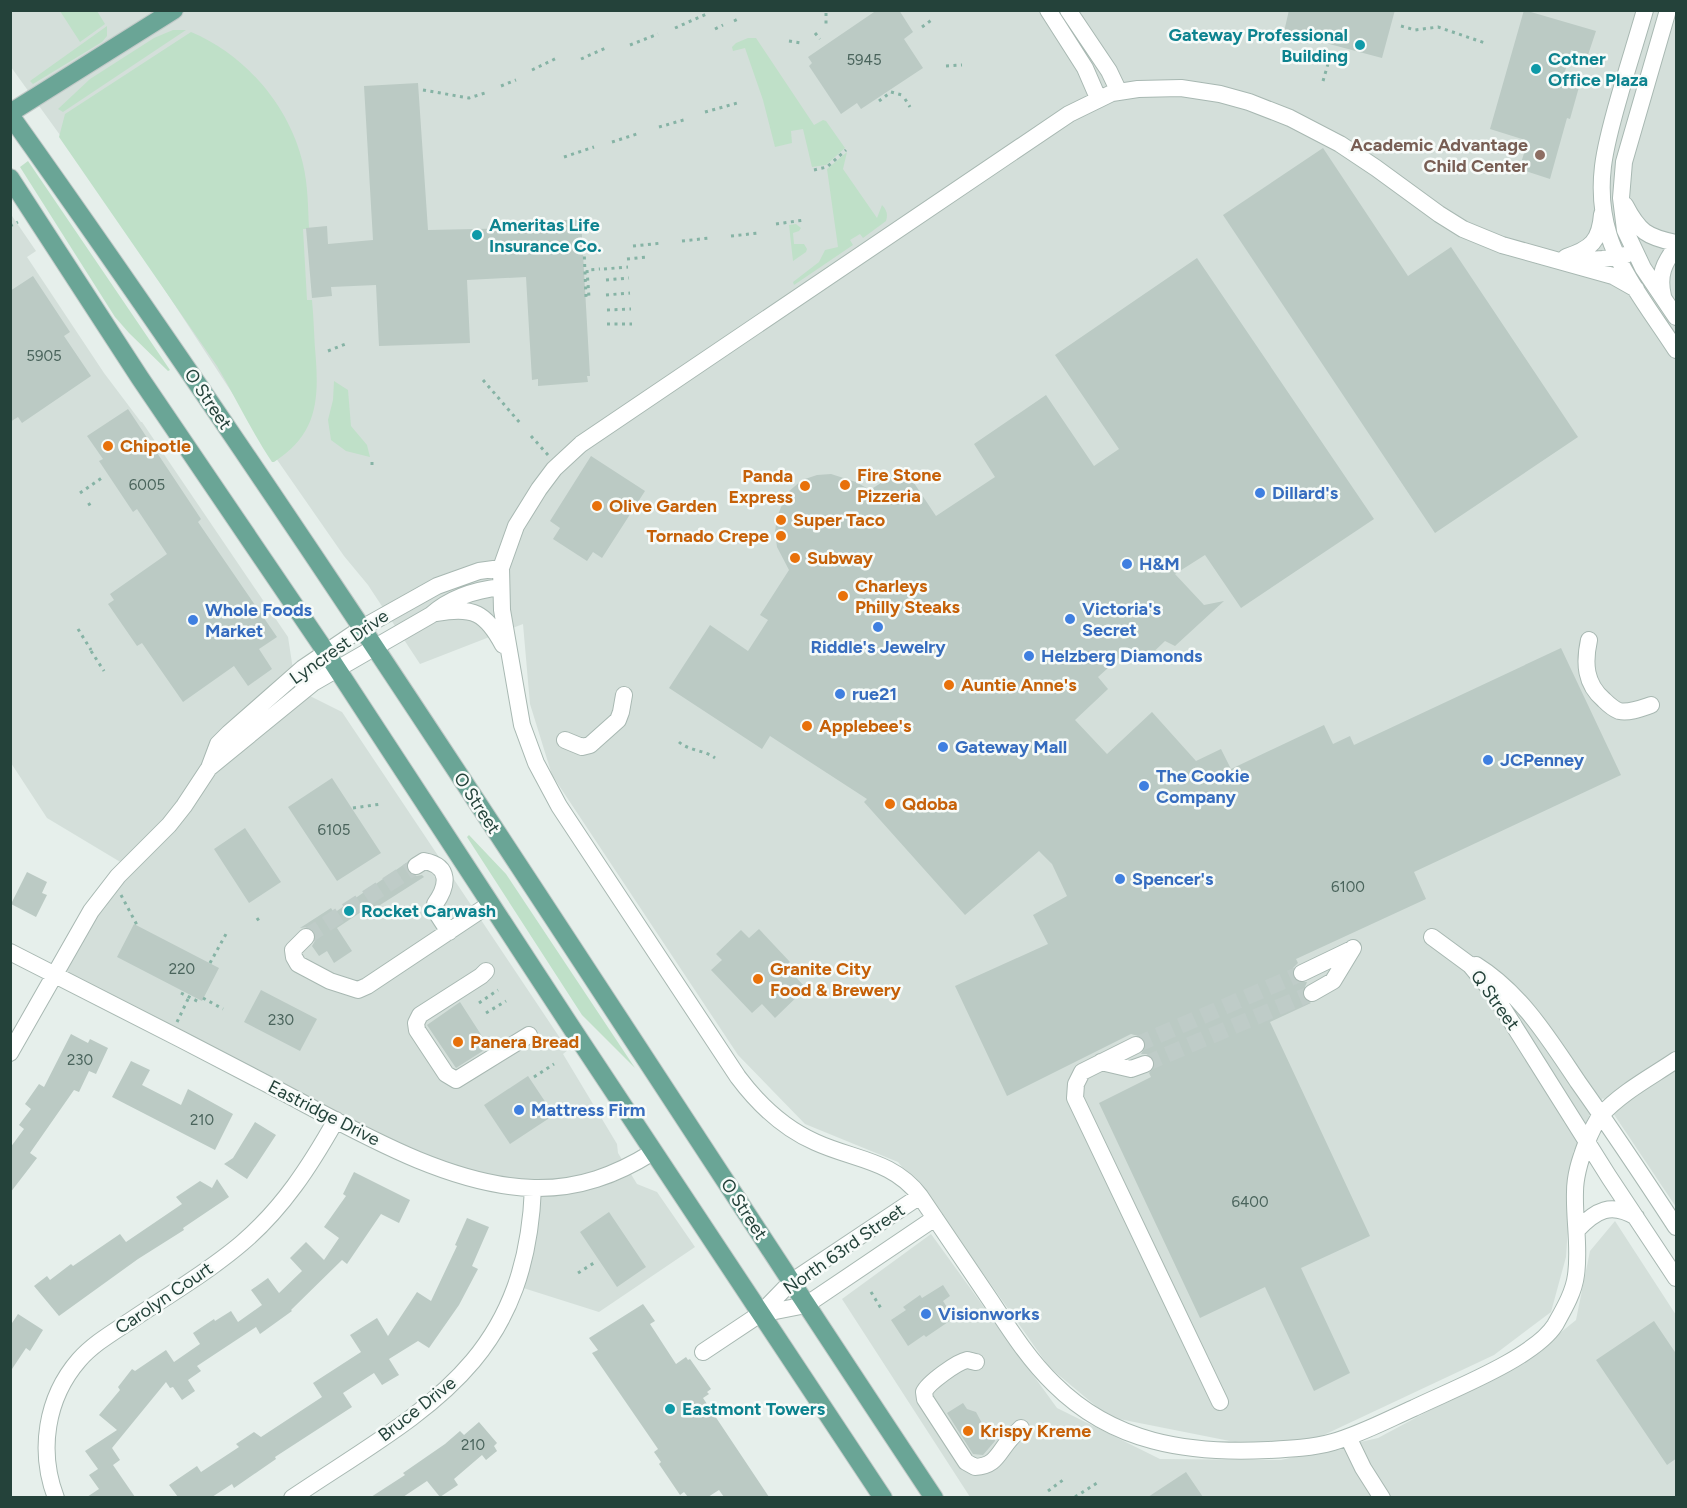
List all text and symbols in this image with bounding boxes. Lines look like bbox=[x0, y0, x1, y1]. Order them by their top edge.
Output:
place label: Gateway Professional Building bbox=[1169, 24, 1348, 67]
marker: Gateway Professional Building bbox=[1353, 38, 1367, 52]
place label: Cotner Office Plaza bbox=[1548, 48, 1648, 91]
house number: 5945 bbox=[846, 51, 882, 69]
marker: Cotner Office Plaza bbox=[1529, 62, 1543, 76]
place label: Academic Advantage Child Center bbox=[1350, 134, 1528, 177]
marker: Academic Advantage Child Center bbox=[1533, 148, 1547, 162]
place label: Ameritas Life Insurance Co. bbox=[489, 214, 602, 257]
marker: Ameritas Life Insurance Co. bbox=[470, 228, 484, 242]
house number: 5905 bbox=[26, 347, 62, 365]
street label: O Street bbox=[180, 364, 236, 434]
place label: Chipotle bbox=[120, 435, 191, 457]
marker: Chipotle bbox=[101, 439, 115, 453]
place label: Fire Stone Pizzeria bbox=[857, 464, 941, 507]
place label: Panda Express bbox=[728, 465, 794, 508]
house number: 6005 bbox=[129, 476, 165, 494]
marker: Fire Stone Pizzeria bbox=[838, 478, 852, 492]
marker: Panda Express bbox=[798, 479, 812, 493]
place label: Dillard's bbox=[1272, 482, 1339, 504]
marker: Dillard's bbox=[1253, 486, 1267, 500]
place label: Olive Garden bbox=[609, 495, 717, 517]
marker: Olive Garden bbox=[590, 499, 604, 513]
place label: Super Taco bbox=[793, 509, 885, 531]
marker: Super Taco bbox=[774, 513, 788, 527]
place label: Tornado Crepe bbox=[646, 525, 769, 547]
marker: Tornado Crepe bbox=[774, 529, 788, 543]
place label: Subway bbox=[807, 547, 874, 569]
marker: Subway bbox=[788, 551, 802, 565]
place label: H&M bbox=[1139, 553, 1180, 575]
marker: H&M bbox=[1120, 557, 1134, 571]
place label: Charleys Philly Steaks bbox=[855, 575, 961, 618]
marker: Charleys Philly Steaks bbox=[836, 589, 850, 603]
place label: Victoria's Secret bbox=[1082, 598, 1162, 641]
place label: Whole Foods Market bbox=[205, 599, 313, 642]
street label: Lyncrest Drive bbox=[285, 605, 393, 689]
marker: Victoria's Secret bbox=[1063, 612, 1077, 626]
marker: Whole Foods Market bbox=[186, 613, 200, 627]
marker: Riddle's Jewelry bbox=[871, 620, 885, 634]
place label: Riddle's Jewelry bbox=[810, 636, 946, 658]
place label: Helzberg Diamonds bbox=[1041, 645, 1203, 667]
marker: Helzberg Diamonds bbox=[1022, 649, 1036, 663]
place label: Auntie Anne's bbox=[961, 674, 1077, 696]
marker: Auntie Anne's bbox=[942, 678, 956, 692]
place label: rue21 bbox=[852, 683, 897, 705]
marker: rue21 bbox=[833, 687, 847, 701]
place label: Applebee's bbox=[819, 715, 912, 737]
marker: Applebee's bbox=[800, 719, 814, 733]
place label: Gateway Mall bbox=[955, 736, 1067, 758]
marker: Gateway Mall bbox=[936, 740, 950, 754]
place label: JCPenney bbox=[1500, 749, 1585, 771]
marker: JCPenney bbox=[1481, 753, 1495, 767]
place label: The Cookie Company bbox=[1156, 765, 1249, 808]
street label: O Street bbox=[449, 768, 505, 838]
marker: The Cookie Company bbox=[1137, 779, 1151, 793]
place label: Qdoba bbox=[902, 793, 958, 815]
marker: Qdoba bbox=[883, 797, 897, 811]
house number: 6105 bbox=[318, 821, 350, 839]
place label: Spencer's bbox=[1132, 868, 1214, 890]
marker: Spencer's bbox=[1113, 872, 1127, 886]
house number: 6100 bbox=[1331, 878, 1365, 896]
place label: Rocket Carwash bbox=[361, 900, 496, 922]
marker: Rocket Carwash bbox=[342, 904, 356, 918]
place label: Granite City Food & Brewery bbox=[770, 958, 902, 1001]
house number: 220 bbox=[169, 960, 195, 978]
street label: Q Street bbox=[1466, 966, 1524, 1034]
marker: Granite City Food & Brewery bbox=[751, 972, 765, 986]
house number: 230 bbox=[268, 1011, 294, 1029]
place label: Panera Bread bbox=[470, 1031, 579, 1053]
marker: Panera Bread bbox=[451, 1035, 465, 1049]
house number: 230 bbox=[67, 1051, 93, 1069]
street label: Eastridge Drive bbox=[265, 1075, 384, 1151]
place label: Mattress Firm bbox=[531, 1099, 646, 1121]
marker: Mattress Firm bbox=[512, 1103, 526, 1117]
house number: 210 bbox=[190, 1111, 214, 1129]
street label: O Street bbox=[716, 1174, 772, 1244]
house number: 6400 bbox=[1231, 1193, 1269, 1211]
street label: North 63rd Street bbox=[779, 1199, 909, 1299]
street label: Carolyn Court bbox=[111, 1257, 217, 1339]
place label: Visionworks bbox=[938, 1303, 1040, 1325]
marker: Visionworks bbox=[919, 1307, 933, 1321]
street label: Bruce Drive bbox=[374, 1372, 460, 1446]
place label: Eastmont Towers bbox=[682, 1398, 826, 1420]
marker: Eastmont Towers bbox=[663, 1402, 677, 1416]
place label: Krispy Kreme bbox=[980, 1420, 1091, 1442]
marker: Krispy Kreme bbox=[961, 1424, 975, 1438]
house number: 210 bbox=[461, 1436, 485, 1454]

